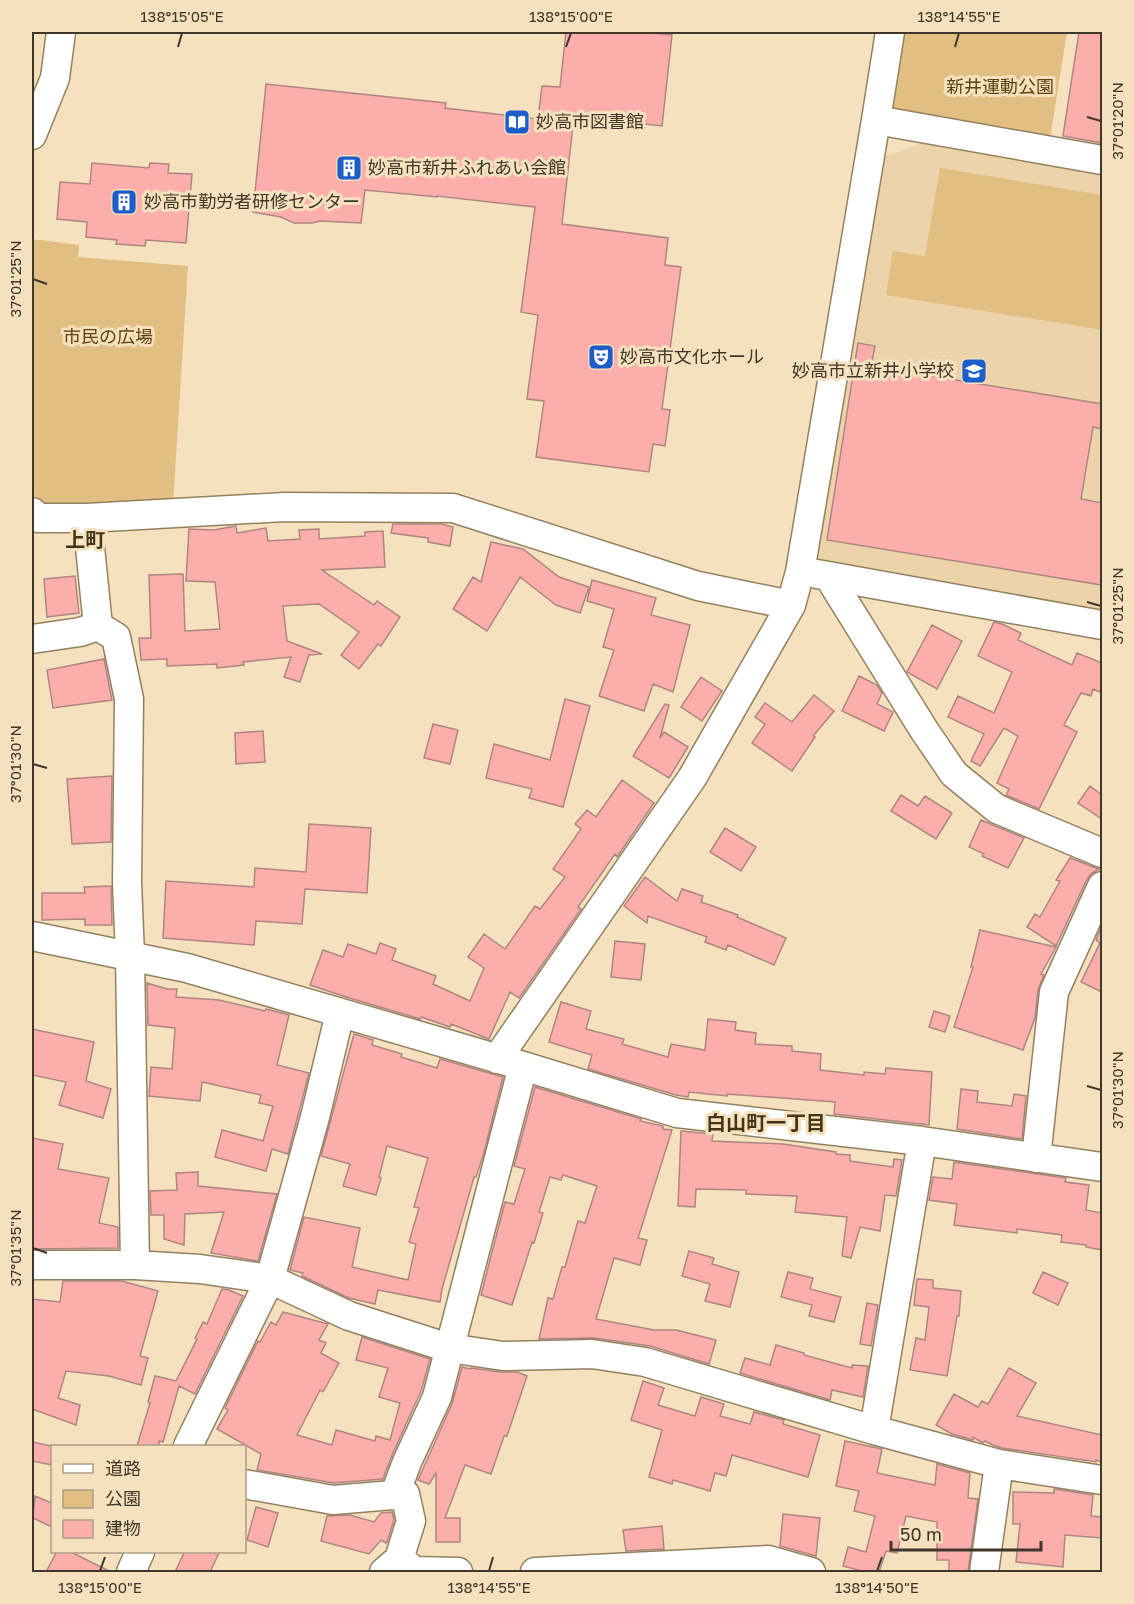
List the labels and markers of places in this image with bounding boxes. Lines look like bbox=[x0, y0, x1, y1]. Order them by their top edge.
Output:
library icon: 妙高市図書館 bbox=[502, 107, 532, 137]
place label: 妙高市図書館 bbox=[536, 110, 644, 132]
building icon: 妙高市新井ふれあい会館 bbox=[334, 153, 364, 183]
place label: 妙高市新井ふれあい会館 bbox=[368, 156, 566, 178]
building icon: 妙高市勤労者研修センター bbox=[109, 187, 139, 217]
place label: 妙高市勤労者研修センター bbox=[144, 190, 360, 212]
theatre icon: 妙高市文化ホール bbox=[586, 342, 616, 372]
place label: 妙高市文化ホール bbox=[620, 345, 764, 367]
school or university icon: 妙高市立新井小学校 bbox=[959, 356, 989, 386]
place label: 妙高市立新井小学校 bbox=[792, 359, 954, 381]

